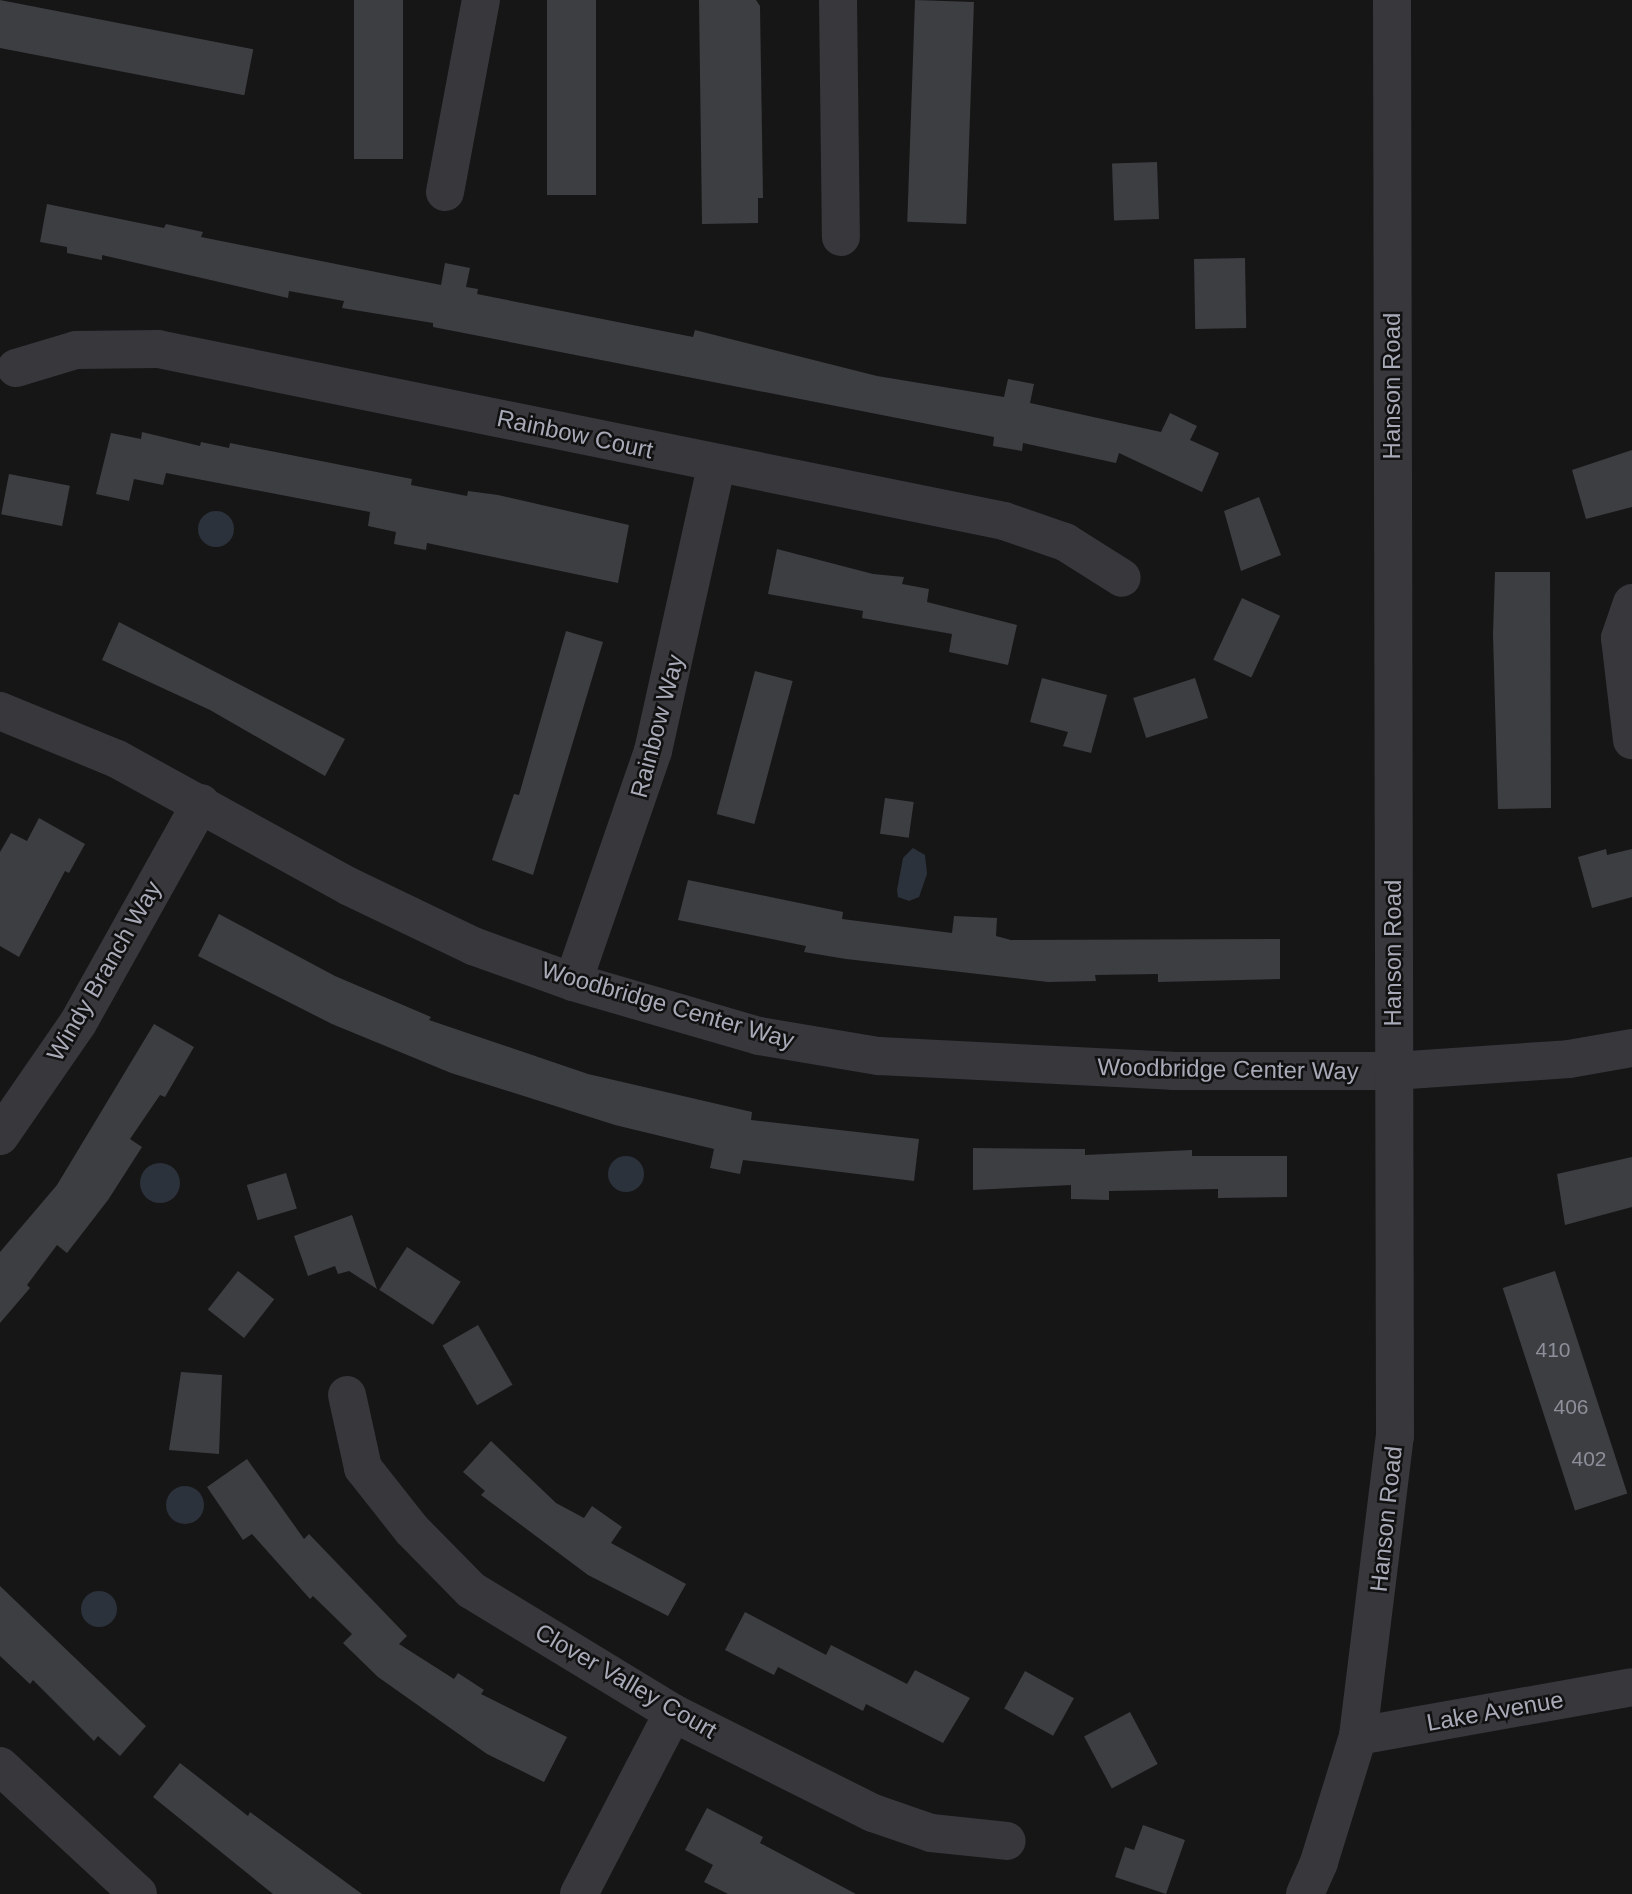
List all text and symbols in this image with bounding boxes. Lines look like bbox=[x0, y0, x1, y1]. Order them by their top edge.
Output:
street label: Hanson Road bbox=[1378, 313, 1406, 459]
street label: Rainbow Court bbox=[494, 403, 656, 465]
street label: Rainbow Way bbox=[624, 651, 690, 801]
street label: Windy Branch Way bbox=[41, 876, 167, 1066]
street label: Hanson Road bbox=[1379, 880, 1407, 1026]
street label: Woodbridge Center Way bbox=[538, 955, 798, 1055]
street label: Woodbridge Center Way bbox=[1097, 1052, 1359, 1086]
house number: 410 bbox=[1535, 1337, 1571, 1363]
house number: 406 bbox=[1553, 1394, 1589, 1420]
street label: Hanson Road bbox=[1364, 1445, 1408, 1593]
house number: 402 bbox=[1571, 1446, 1607, 1472]
street label: Clover Valley Court bbox=[530, 1617, 722, 1745]
street label: Lake Avenue bbox=[1424, 1685, 1566, 1737]

